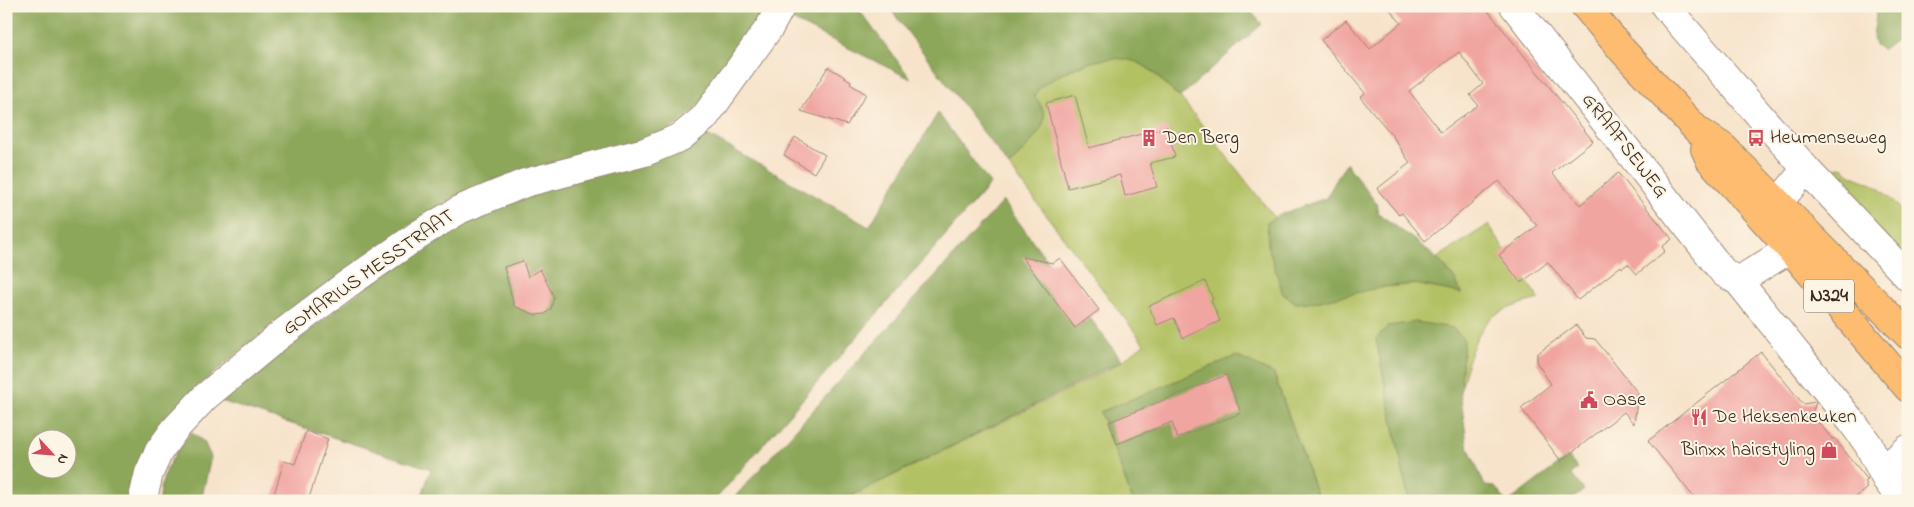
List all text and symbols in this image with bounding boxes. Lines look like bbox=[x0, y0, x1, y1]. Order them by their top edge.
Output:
street label: GRAAFSEWEG bbox=[1574, 87, 1674, 205]
place label: Den Berg bbox=[1162, 124, 1239, 154]
place label: Heumenseweg bbox=[1770, 124, 1887, 154]
building icon: Den Berg bbox=[1139, 128, 1159, 148]
bus stop icon: Heumenseweg bbox=[1746, 128, 1766, 148]
street label: GOMARIUS MESSTRAAT bbox=[277, 203, 461, 343]
road number: N324 bbox=[1804, 280, 1854, 312]
place label: Oase bbox=[1603, 386, 1646, 415]
public building icon: Oase bbox=[1579, 390, 1599, 410]
place label: De Heksenkeuken bbox=[1712, 403, 1857, 432]
restaurant icon: De Heksenkeuken bbox=[1689, 407, 1709, 427]
north arrow bbox=[28, 430, 78, 480]
place label: Binxx hairstyling bbox=[1680, 436, 1815, 466]
shop icon: Binxx hairstyling bbox=[1819, 440, 1839, 460]
text: N bbox=[51, 450, 74, 468]

